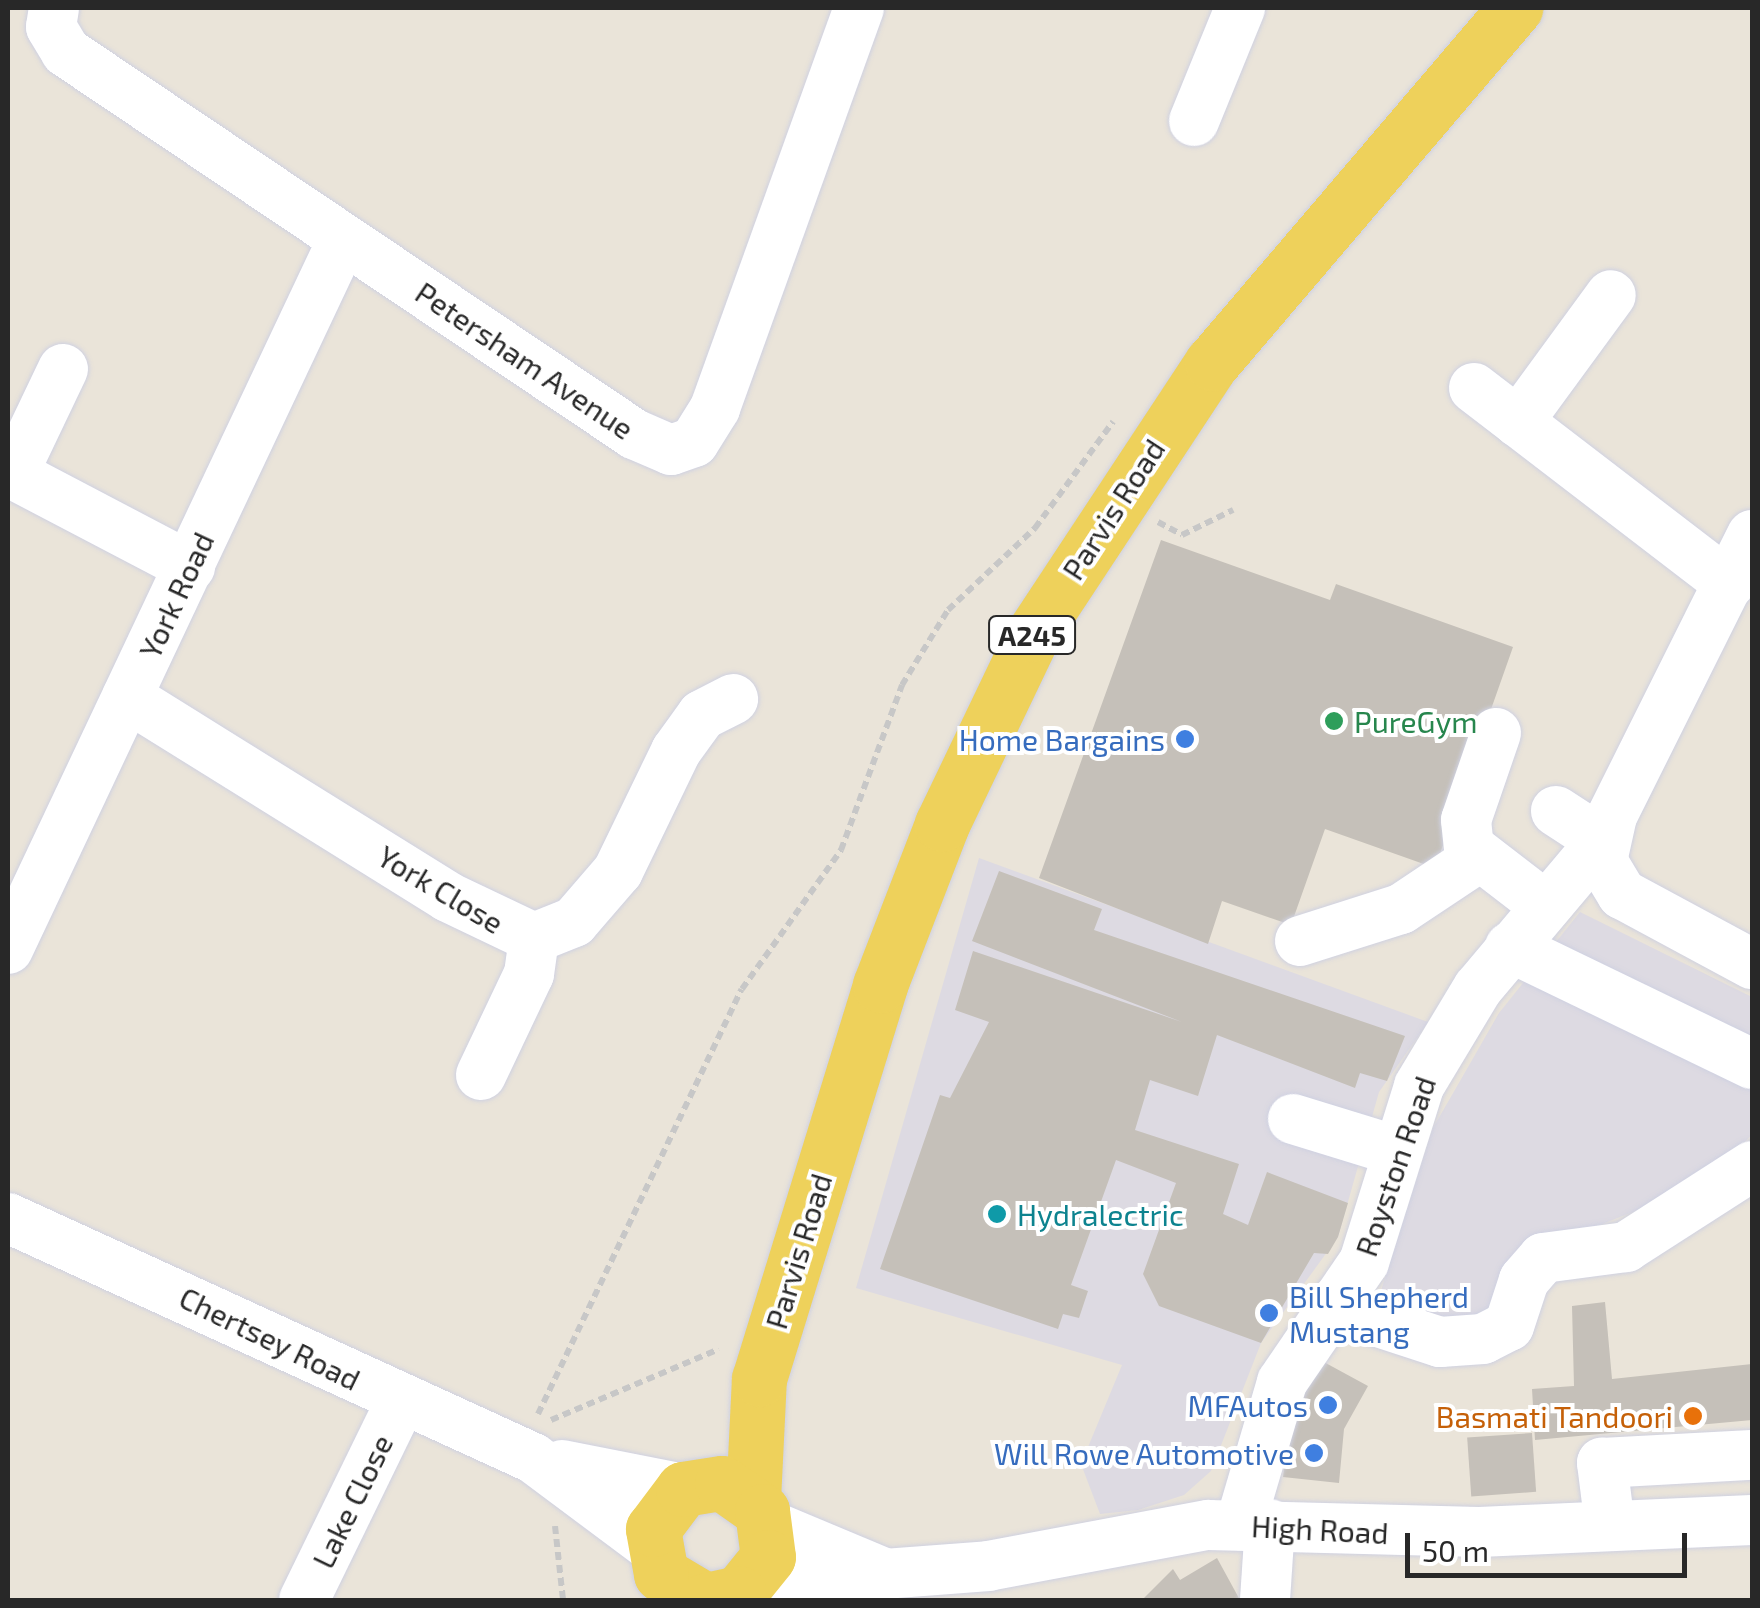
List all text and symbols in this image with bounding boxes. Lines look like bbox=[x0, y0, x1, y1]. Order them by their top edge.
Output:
street label: Petersham Avenue bbox=[409, 274, 641, 446]
street label: Parvis Road bbox=[1054, 432, 1172, 586]
street label: York Road bbox=[131, 526, 221, 664]
road number: A245 bbox=[987, 612, 1077, 658]
place label: PureGym bbox=[1354, 703, 1478, 739]
marker: PureGym bbox=[1323, 710, 1345, 732]
place label: Home Bargains bbox=[959, 721, 1165, 757]
marker: Home Bargains bbox=[1174, 728, 1196, 750]
street label: York Close bbox=[372, 837, 510, 941]
street label: Royston Road bbox=[1347, 1071, 1443, 1261]
street label: Parvis Road bbox=[757, 1169, 839, 1333]
place label: Hydralectric bbox=[1017, 1196, 1184, 1232]
marker: Hydralectric bbox=[986, 1203, 1008, 1225]
place label: Bill Shepherd Mustang bbox=[1289, 1278, 1470, 1348]
street label: Chertsey Road bbox=[174, 1279, 366, 1397]
marker: Bill Shepherd Mustang bbox=[1258, 1302, 1280, 1324]
place label: MFAutos bbox=[1188, 1387, 1308, 1423]
marker: MFAutos bbox=[1317, 1394, 1339, 1416]
place label: Basmati Tandoori bbox=[1435, 1398, 1673, 1434]
marker: Basmati Tandoori bbox=[1682, 1405, 1704, 1427]
street label: Lake Close bbox=[304, 1428, 400, 1574]
place label: Will Rowe Automotive bbox=[993, 1435, 1294, 1471]
marker: Will Rowe Automotive bbox=[1303, 1442, 1325, 1464]
street label: High Road bbox=[1250, 1507, 1390, 1551]
scale bar bbox=[1410, 1513, 1692, 1575]
text: 50 m bbox=[1422, 1532, 1489, 1568]

